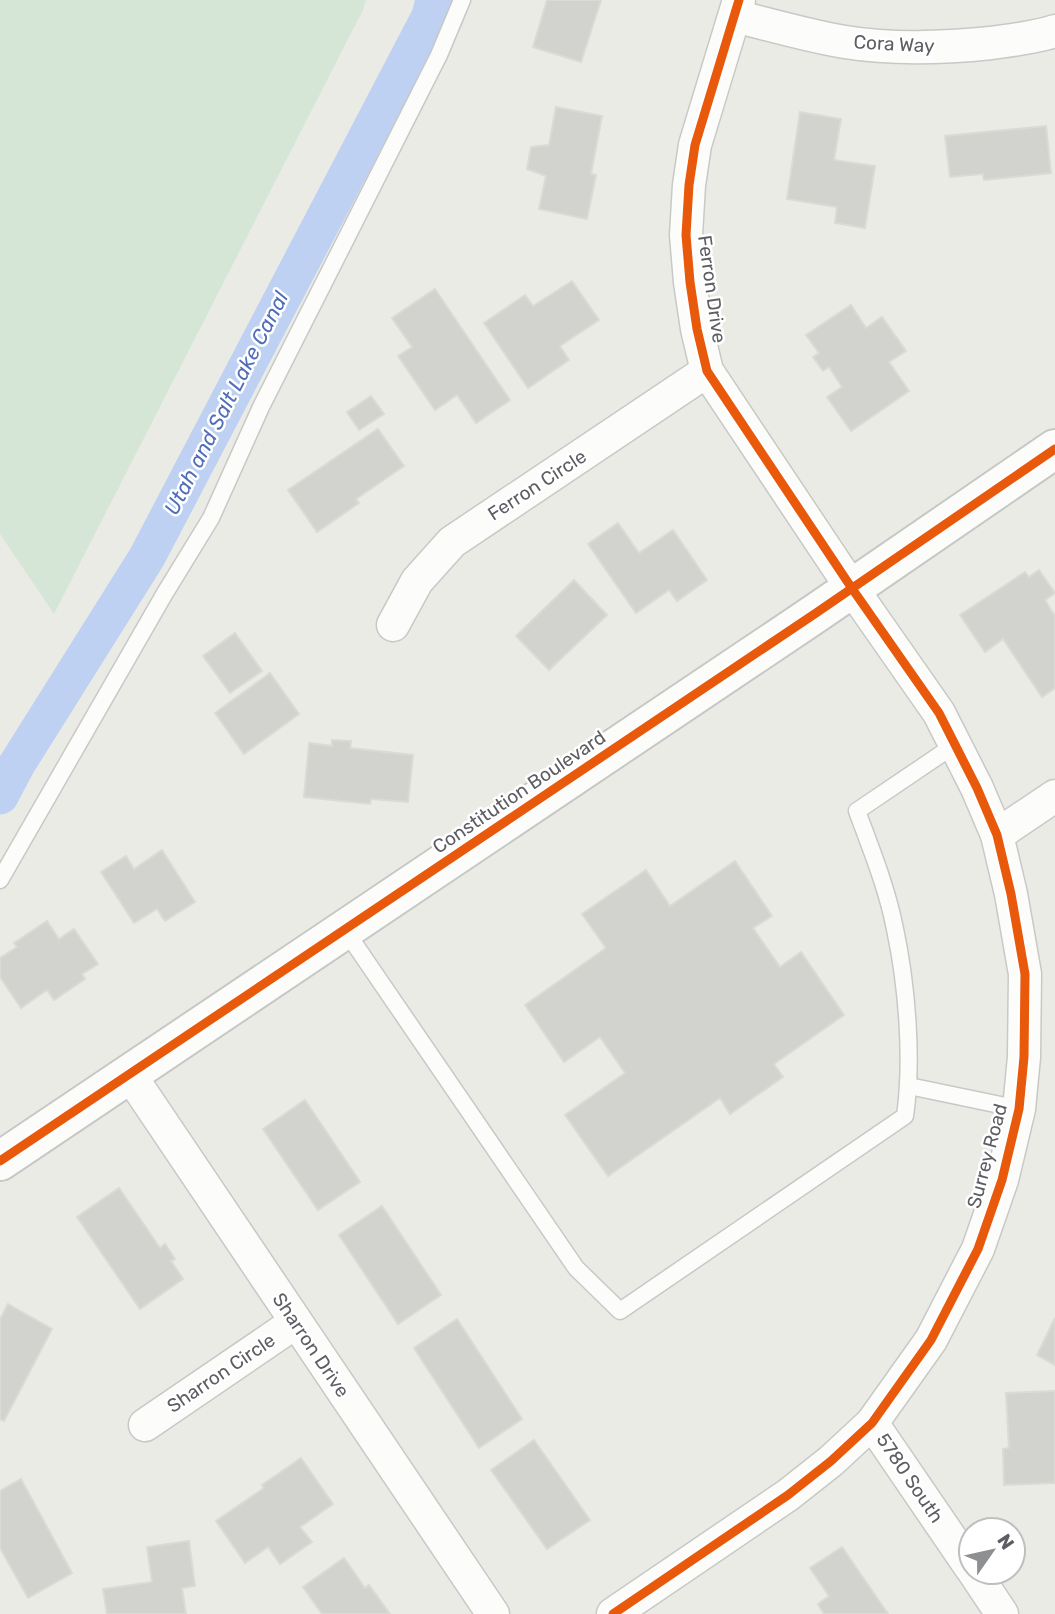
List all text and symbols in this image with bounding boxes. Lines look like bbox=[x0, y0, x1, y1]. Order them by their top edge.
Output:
street label: Cora Way bbox=[853, 30, 935, 58]
street label: Ferron Drive bbox=[693, 234, 731, 344]
water label: Utah and Salt Lake Canal bbox=[159, 286, 294, 519]
street label: Ferron Circle bbox=[483, 445, 591, 525]
street label: Constitution Boulevard bbox=[428, 726, 610, 858]
street label: Surrey Road bbox=[962, 1101, 1012, 1211]
street label: Sharron Drive bbox=[268, 1288, 354, 1402]
street label: Sharron Circle bbox=[163, 1328, 279, 1418]
street label: 5780 South bbox=[872, 1429, 948, 1527]
north arrow bbox=[957, 1516, 1027, 1586]
text: N bbox=[992, 1530, 1019, 1554]

